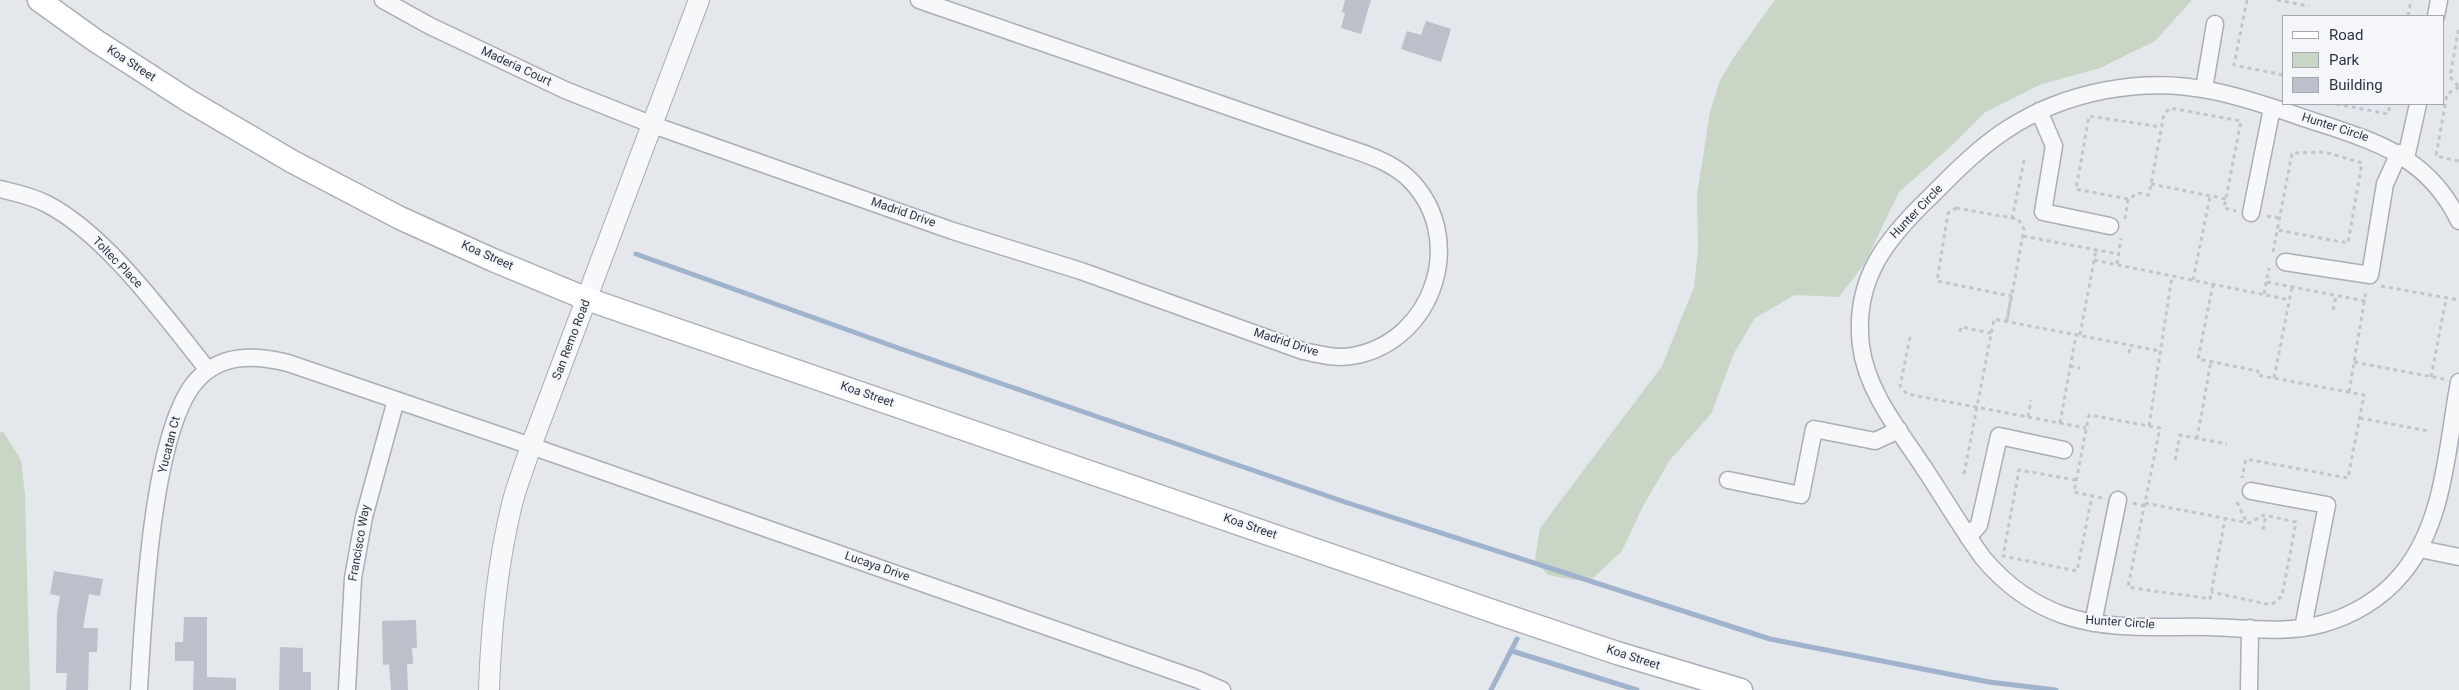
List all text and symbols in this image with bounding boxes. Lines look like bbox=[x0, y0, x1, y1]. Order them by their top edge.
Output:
legend bbox=[2282, 15, 2444, 105]
text: Road bbox=[2329, 26, 2363, 44]
street label: Koa Street bbox=[104, 43, 158, 85]
street label: Maderia Court bbox=[478, 44, 554, 90]
text: Park bbox=[2329, 51, 2359, 69]
text: Building bbox=[2329, 76, 2383, 94]
street label: Hunter Circle bbox=[2300, 110, 2370, 146]
street label: Hunter Circle bbox=[1888, 182, 1946, 242]
street label: Madrid Drive bbox=[869, 195, 937, 231]
street label: Toltec Place bbox=[89, 234, 145, 292]
street label: Koa Street bbox=[459, 238, 515, 274]
street label: San Remo Road bbox=[550, 298, 594, 382]
street label: Madrid Drive bbox=[1252, 326, 1320, 360]
street label: Koa Street bbox=[838, 379, 896, 411]
street label: Yucatan Ct bbox=[156, 415, 184, 475]
street label: Francisco Way bbox=[346, 504, 374, 582]
street label: Koa Street bbox=[1221, 511, 1279, 543]
street label: Lucaya Drive bbox=[843, 549, 911, 585]
street label: Hunter Circle bbox=[2085, 613, 2155, 633]
street label: Koa Street bbox=[1604, 643, 1662, 673]

